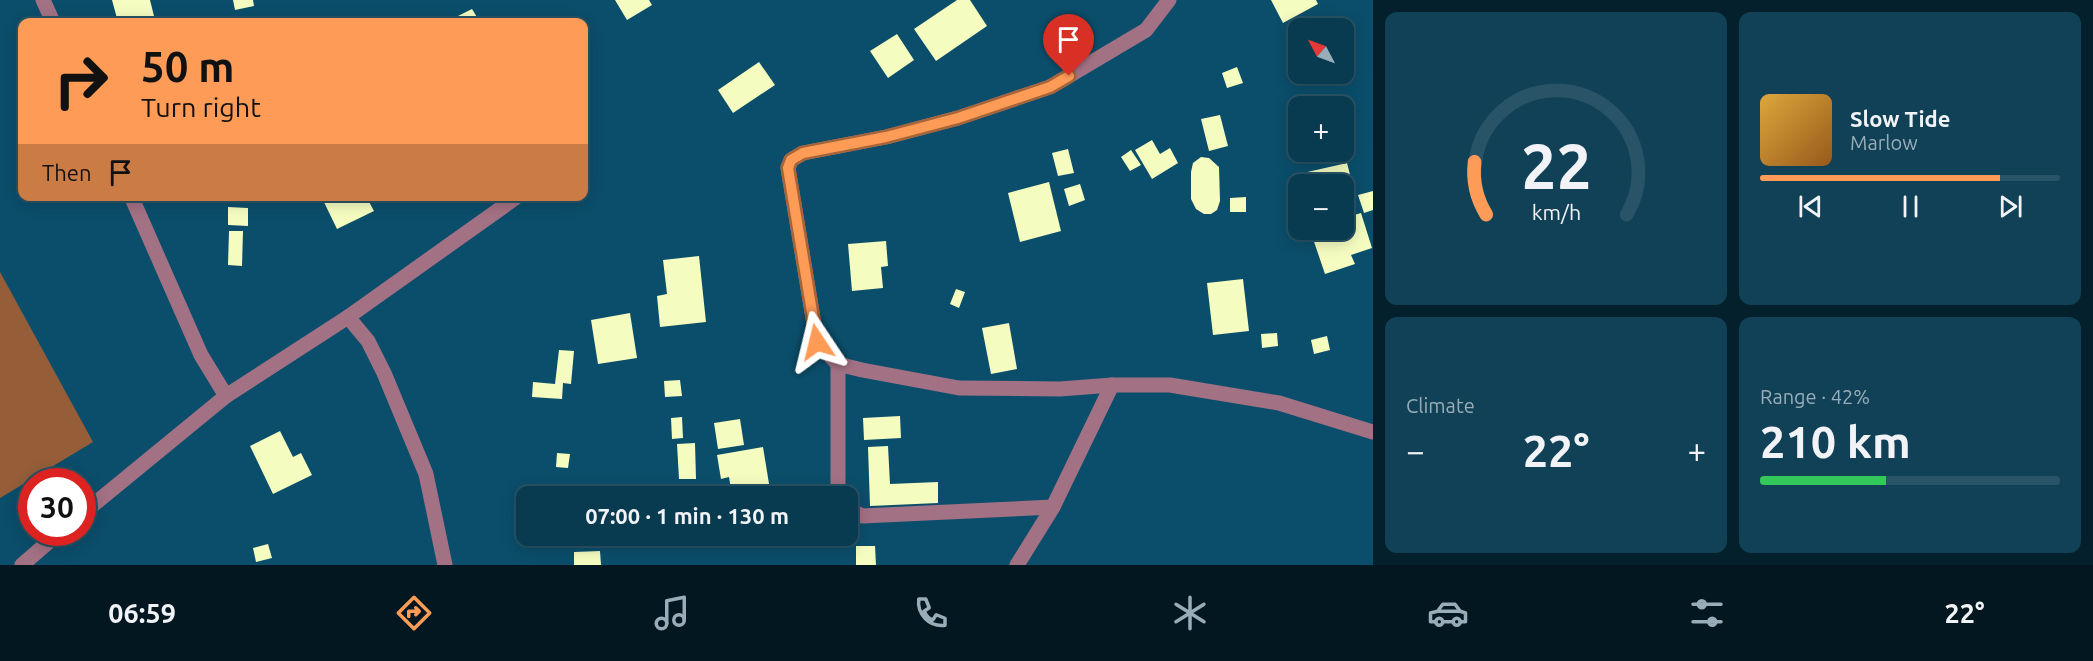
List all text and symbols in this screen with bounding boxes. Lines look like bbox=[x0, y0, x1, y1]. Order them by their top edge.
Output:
pin bbox=[1043, 14, 1094, 76]
north arrow bbox=[1288, 18, 1354, 84]
map controls bbox=[1288, 18, 1354, 240]
icon: arrive bbox=[1052, 23, 1085, 56]
icon: right bbox=[42, 42, 120, 120]
text: 50 m bbox=[141, 43, 235, 90]
text: Turn right bbox=[141, 92, 261, 122]
button: + bbox=[1288, 96, 1354, 162]
text: Slow Tide bbox=[1850, 106, 1950, 131]
text: Marlow bbox=[1850, 131, 1918, 154]
text: 22 bbox=[1521, 132, 1591, 202]
icon: arrive bbox=[104, 156, 137, 189]
text: Then bbox=[42, 160, 92, 185]
button: − bbox=[1288, 174, 1354, 240]
icon: previous bbox=[1794, 190, 1827, 223]
icon: pause bbox=[1894, 190, 1927, 223]
icon: next bbox=[1994, 190, 2027, 223]
text: km/h bbox=[1531, 201, 1581, 225]
position arrow bbox=[785, 310, 849, 374]
text: Range · 42% bbox=[1760, 385, 1870, 408]
text: Climate bbox=[1406, 394, 1475, 417]
text: 210 km bbox=[1760, 416, 1911, 467]
text: 22° bbox=[1523, 425, 1589, 476]
text: − bbox=[1406, 432, 1425, 469]
text: + bbox=[1687, 432, 1706, 469]
speed limit sign: 30 bbox=[18, 468, 96, 546]
text: 07:00 · 1 min · 130 m bbox=[585, 503, 789, 528]
icon: directions bbox=[393, 592, 435, 634]
icon: music bbox=[651, 592, 693, 634]
icon: phone bbox=[910, 592, 952, 634]
icon: climate bbox=[1169, 592, 1211, 634]
icon: car bbox=[1427, 592, 1469, 634]
icon: filters bbox=[1686, 592, 1728, 634]
text: 06:59 bbox=[108, 598, 176, 628]
text: 22° bbox=[1945, 598, 1985, 628]

